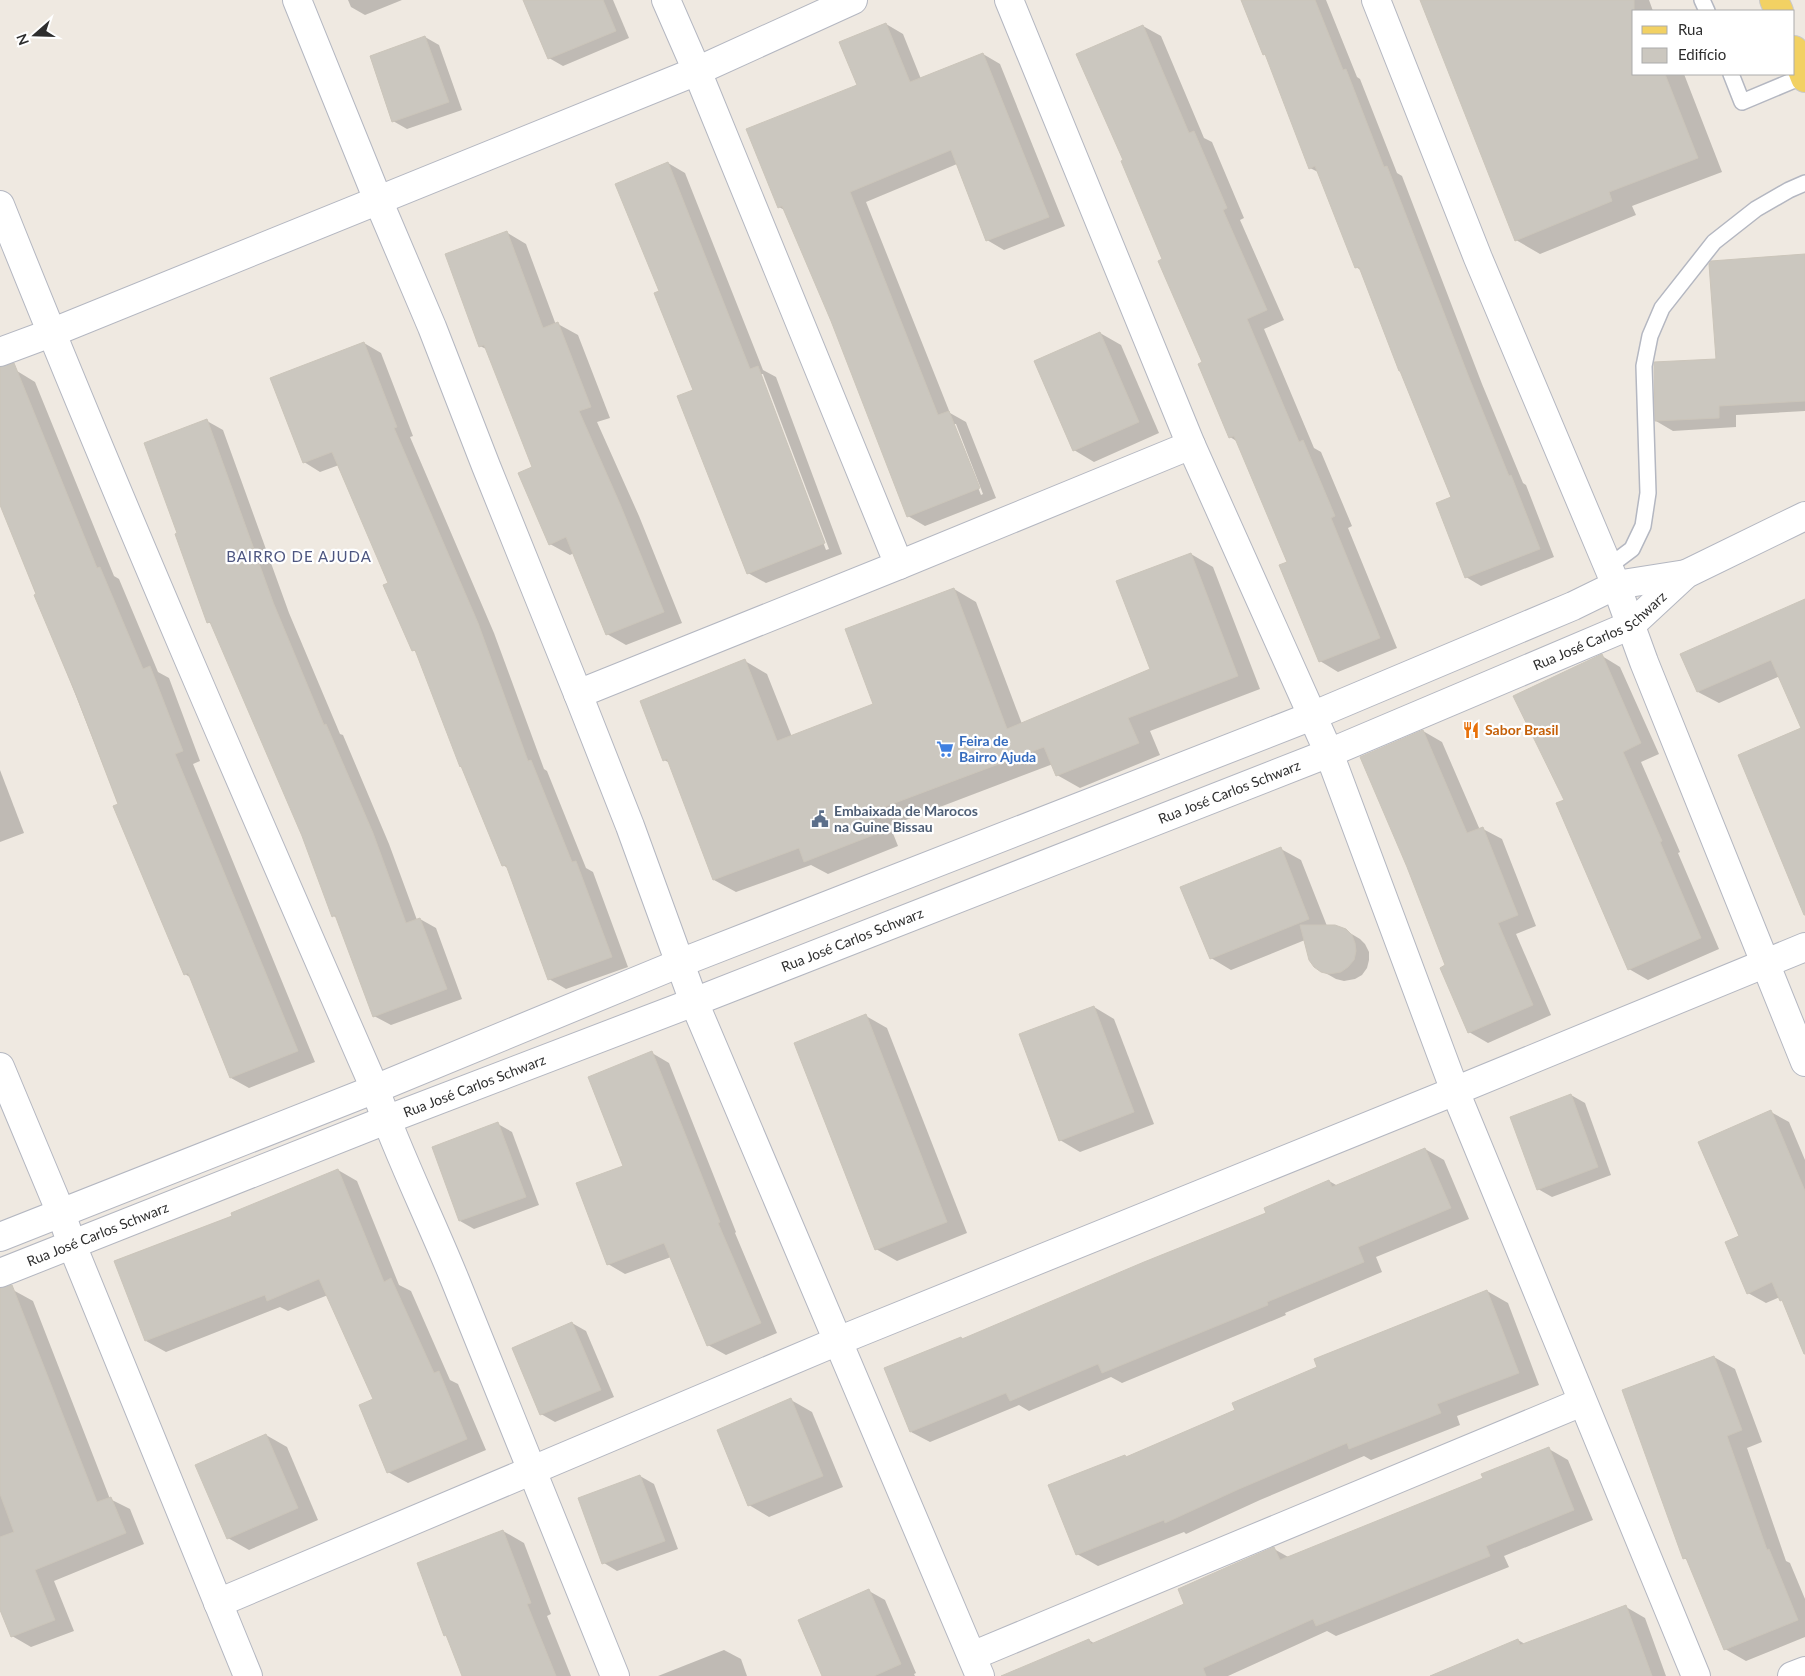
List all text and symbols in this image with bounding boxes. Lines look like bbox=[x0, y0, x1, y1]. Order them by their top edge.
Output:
north arrow bbox=[10, 10, 60, 60]
legend bbox=[1632, 10, 1795, 75]
text: Rua bbox=[1678, 20, 1703, 38]
text: N bbox=[12, 32, 32, 48]
text: Edifício bbox=[1678, 45, 1726, 63]
district label: BAIRRO DE AJUDA bbox=[226, 547, 372, 565]
street label: Rua José Carlos Schwarz bbox=[1530, 588, 1670, 674]
restaurant icon: Sabor Brasil bbox=[1461, 720, 1481, 740]
place label: Sabor Brasil bbox=[1485, 721, 1559, 738]
place label: Feira de Bairro Ajuda bbox=[959, 732, 1036, 765]
supermarket icon: Feira de Bairro Ajuda bbox=[935, 739, 955, 759]
street label: Rua José Carlos Schwarz bbox=[1156, 756, 1302, 827]
place label: Embaixada de Marocos na Guine Bissau bbox=[834, 802, 978, 835]
public building icon: Embaixada de Marocos na Guine Bissau bbox=[810, 809, 830, 829]
street label: Rua José Carlos Schwarz bbox=[779, 904, 925, 975]
street label: Rua José Carlos Schwarz bbox=[401, 1051, 548, 1121]
street label: Rua José Carlos Schwarz bbox=[24, 1198, 171, 1270]

